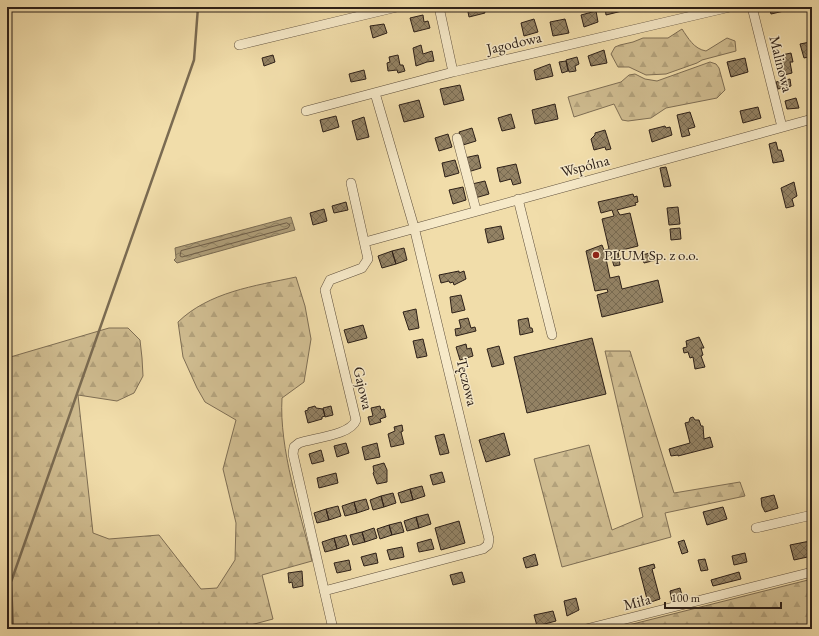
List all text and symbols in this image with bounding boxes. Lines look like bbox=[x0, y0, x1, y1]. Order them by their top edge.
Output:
street label: Jagodowa bbox=[483, 27, 543, 59]
street label: Malinowa bbox=[765, 34, 798, 94]
street label: Wspólna bbox=[559, 150, 611, 181]
place label: PLUM Sp. z o.o. bbox=[604, 245, 699, 264]
marker: PLUM Sp. z o.o. bbox=[591, 250, 601, 260]
street label: Tęczowa bbox=[452, 356, 483, 408]
street label: Gajowa bbox=[349, 365, 378, 411]
scale bar bbox=[665, 584, 781, 610]
street label: Miła bbox=[621, 589, 652, 614]
text: 100 m bbox=[671, 590, 701, 606]

